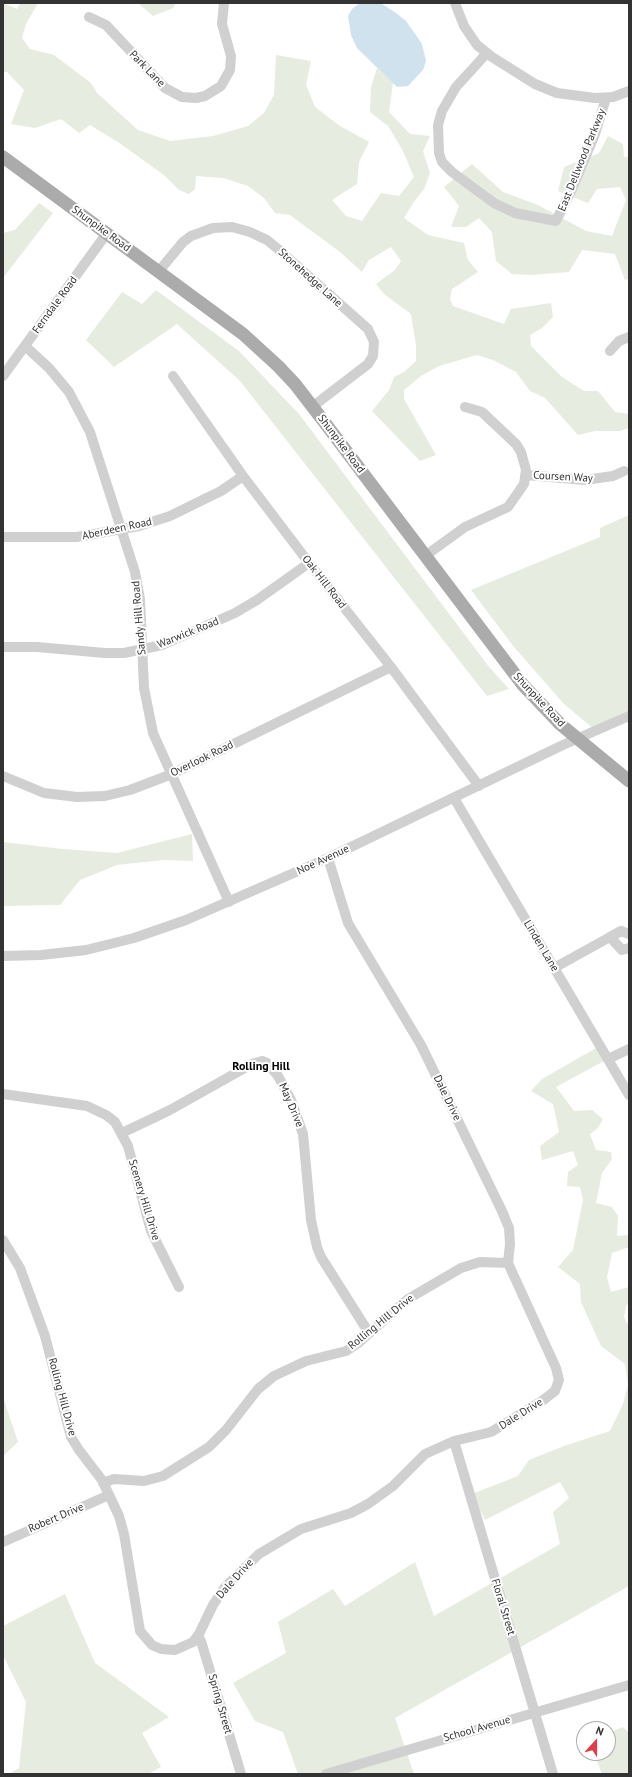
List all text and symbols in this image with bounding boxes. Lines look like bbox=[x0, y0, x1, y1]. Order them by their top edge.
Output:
street label: Park Lane bbox=[126, 48, 168, 90]
street label: East Dellwood Parkway bbox=[555, 107, 609, 213]
street label: Shunpike Road bbox=[69, 203, 133, 255]
street label: Stonehedge Lane bbox=[275, 246, 345, 310]
street label: Ferndale Road bbox=[30, 274, 80, 336]
street label: Shunpike Road bbox=[315, 412, 367, 476]
street label: Coursen Way bbox=[533, 469, 593, 485]
street label: Aberdeen Road bbox=[81, 515, 153, 543]
street label: Oak Hill Road bbox=[299, 553, 349, 611]
street label: Sandy Hill Road bbox=[129, 580, 149, 656]
street label: Warwick Road bbox=[155, 615, 221, 651]
street label: Shunpike Road bbox=[510, 670, 568, 730]
street label: Overlook Road bbox=[168, 738, 236, 780]
street label: Noe Avenue bbox=[295, 842, 351, 878]
street label: Linden Lane bbox=[520, 918, 562, 974]
district label: Rolling Hill bbox=[232, 1060, 290, 1074]
street label: Dale Drive bbox=[430, 1073, 464, 1123]
street label: May Drive bbox=[276, 1081, 306, 1129]
street label: Scenery Hill Drive bbox=[125, 1158, 163, 1242]
street label: Rolling Hill Drive bbox=[346, 1292, 416, 1352]
street label: Rolling Hill Drive bbox=[45, 1356, 79, 1438]
street label: Dale Drive bbox=[497, 1395, 545, 1433]
street label: Robert Drive bbox=[26, 1500, 86, 1536]
street label: Dale Drive bbox=[214, 1556, 256, 1602]
street label: Floral Street bbox=[488, 1577, 518, 1637]
street label: Spring Street bbox=[205, 1673, 235, 1735]
street label: School Avenue bbox=[442, 1713, 512, 1745]
north arrow bbox=[576, 1721, 616, 1761]
text: N bbox=[594, 1723, 606, 1739]

